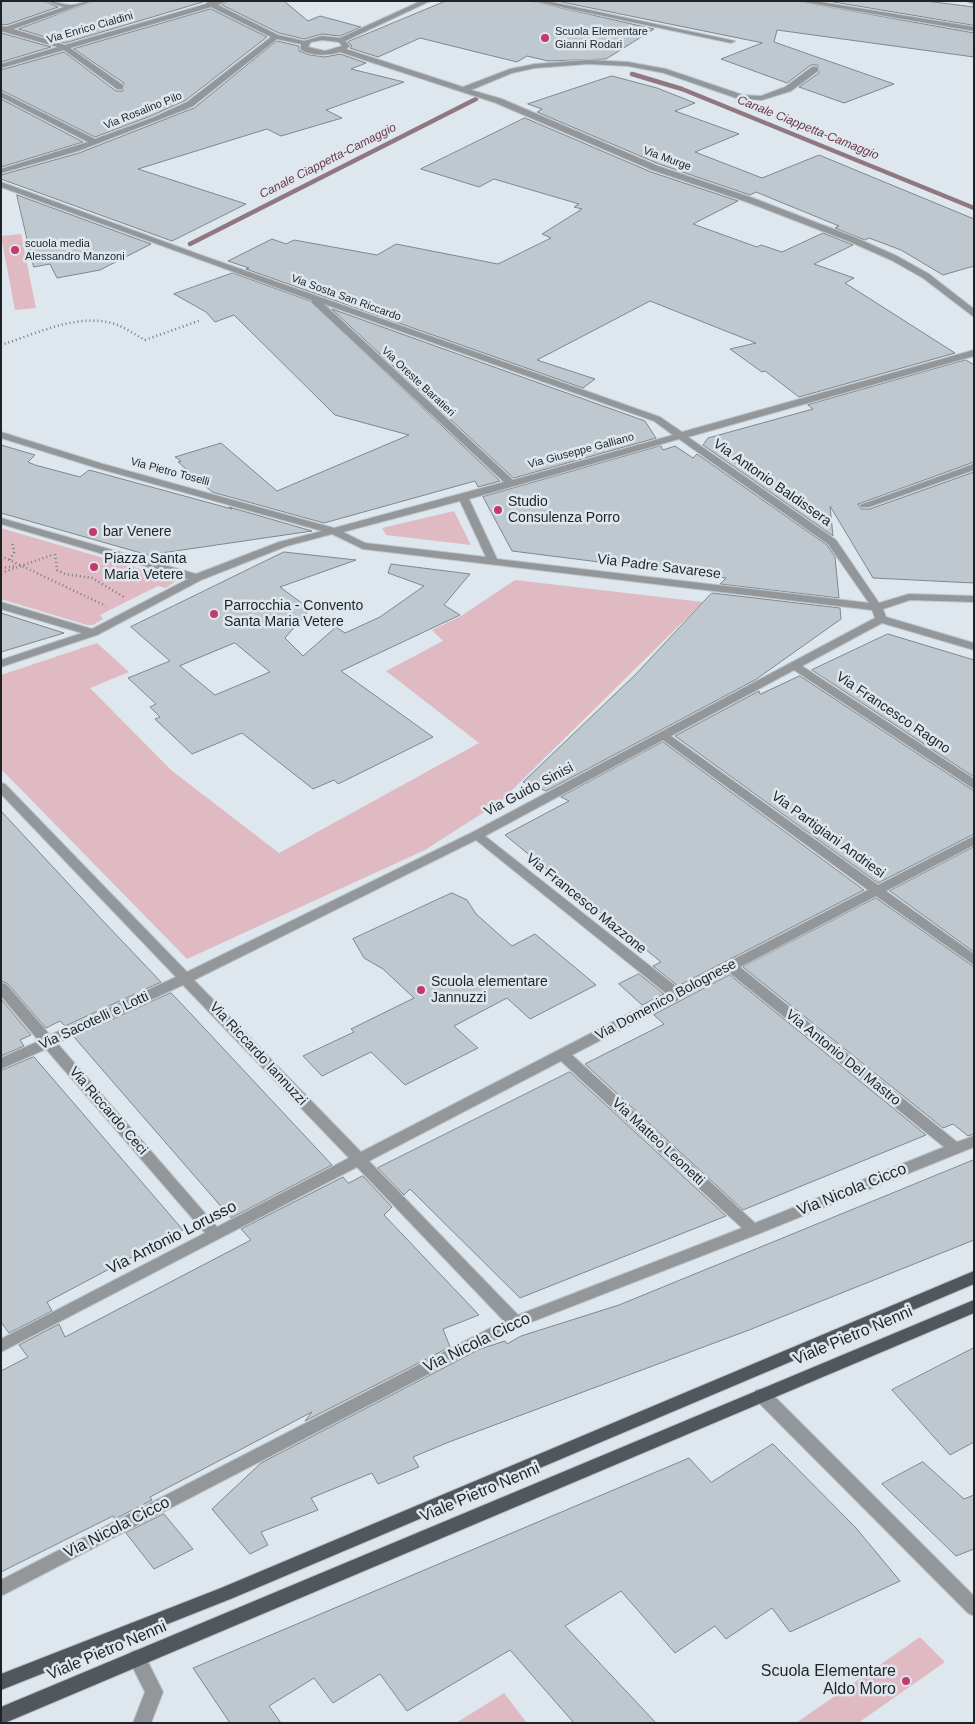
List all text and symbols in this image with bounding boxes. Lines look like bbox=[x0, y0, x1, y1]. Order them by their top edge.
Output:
street label: Via Enrico Cialdini bbox=[45, 9, 135, 47]
place label: Scuola Elementare Gianni Rodari bbox=[555, 25, 648, 51]
marker: Scuola Elementare Gianni Rodari bbox=[539, 32, 551, 44]
street label: Via Rosalino Pilo bbox=[102, 89, 184, 133]
water label: Canale Ciappetta-Camaggio bbox=[735, 93, 881, 163]
water label: Canale Ciappetta-Camaggio bbox=[257, 120, 399, 202]
street label: Via Murge bbox=[641, 144, 693, 174]
place label: scuola media Alessandro Manzoni bbox=[25, 237, 125, 263]
marker: scuola media Alessandro Manzoni bbox=[9, 244, 21, 256]
street label: Via Sosta San Riccardo bbox=[289, 272, 403, 324]
street label: Via Oreste Baratieri bbox=[378, 345, 458, 419]
street label: Via Giuseppe Galliano bbox=[527, 430, 635, 472]
street label: Via Antonio Baldissera bbox=[710, 436, 834, 530]
street label: Via Pietro Toselli bbox=[129, 455, 211, 489]
place label: Studio Consulenza Porro bbox=[508, 494, 620, 526]
marker: Studio Consulenza Porro bbox=[492, 504, 504, 516]
place label: bar Venere bbox=[103, 524, 171, 540]
marker: bar Venere bbox=[87, 526, 99, 538]
place label: Piazza Santa Maria Vetere bbox=[104, 551, 186, 584]
street label: Via Padre Savarese bbox=[596, 551, 722, 583]
marker: Piazza Santa Maria Vetere bbox=[88, 561, 100, 573]
place label: Parrocchia - Convento Santa Maria Vetere bbox=[224, 598, 363, 630]
marker: Parrocchia - Convento Santa Maria Vetere bbox=[208, 608, 220, 620]
street label: Via Francesco Ragno bbox=[833, 668, 953, 758]
street label: Via Guido Sinisi bbox=[482, 759, 576, 821]
street label: Via Partigiani Andriesi bbox=[768, 788, 888, 882]
street label: Via Francesco Mazzone bbox=[522, 850, 650, 958]
street label: Via Domenico Bolognese bbox=[593, 956, 739, 1044]
place label: Scuola elementare Jannuzzi bbox=[431, 974, 548, 1006]
marker: Scuola elementare Jannuzzi bbox=[415, 984, 427, 996]
street label: Via Sacotelli e Lotti bbox=[37, 988, 151, 1054]
street label: Via Riccardo Iannuzzi bbox=[206, 999, 310, 1109]
street label: Via Antonio Del Mastro bbox=[782, 1006, 904, 1110]
street label: Via Riccardo Ceci bbox=[65, 1064, 151, 1158]
street label: Via Matteo Leonetti bbox=[608, 1095, 708, 1189]
street label: Via Nicola Cicco bbox=[795, 1159, 909, 1221]
street label: Via Antonio Lorusso bbox=[104, 1197, 240, 1279]
street label: Viale Pietro Nenni bbox=[790, 1302, 916, 1370]
street label: Via Nicola Cicco bbox=[421, 1309, 533, 1377]
street label: Viale Pietro Nenni bbox=[417, 1459, 543, 1527]
street label: Via Nicola Cicco bbox=[61, 1493, 173, 1563]
street label: Viale Pietro Nenni bbox=[44, 1617, 170, 1685]
place label: Scuola Elementare Aldo Moro bbox=[761, 1662, 896, 1700]
marker: Scuola Elementare Aldo Moro bbox=[900, 1675, 912, 1687]

